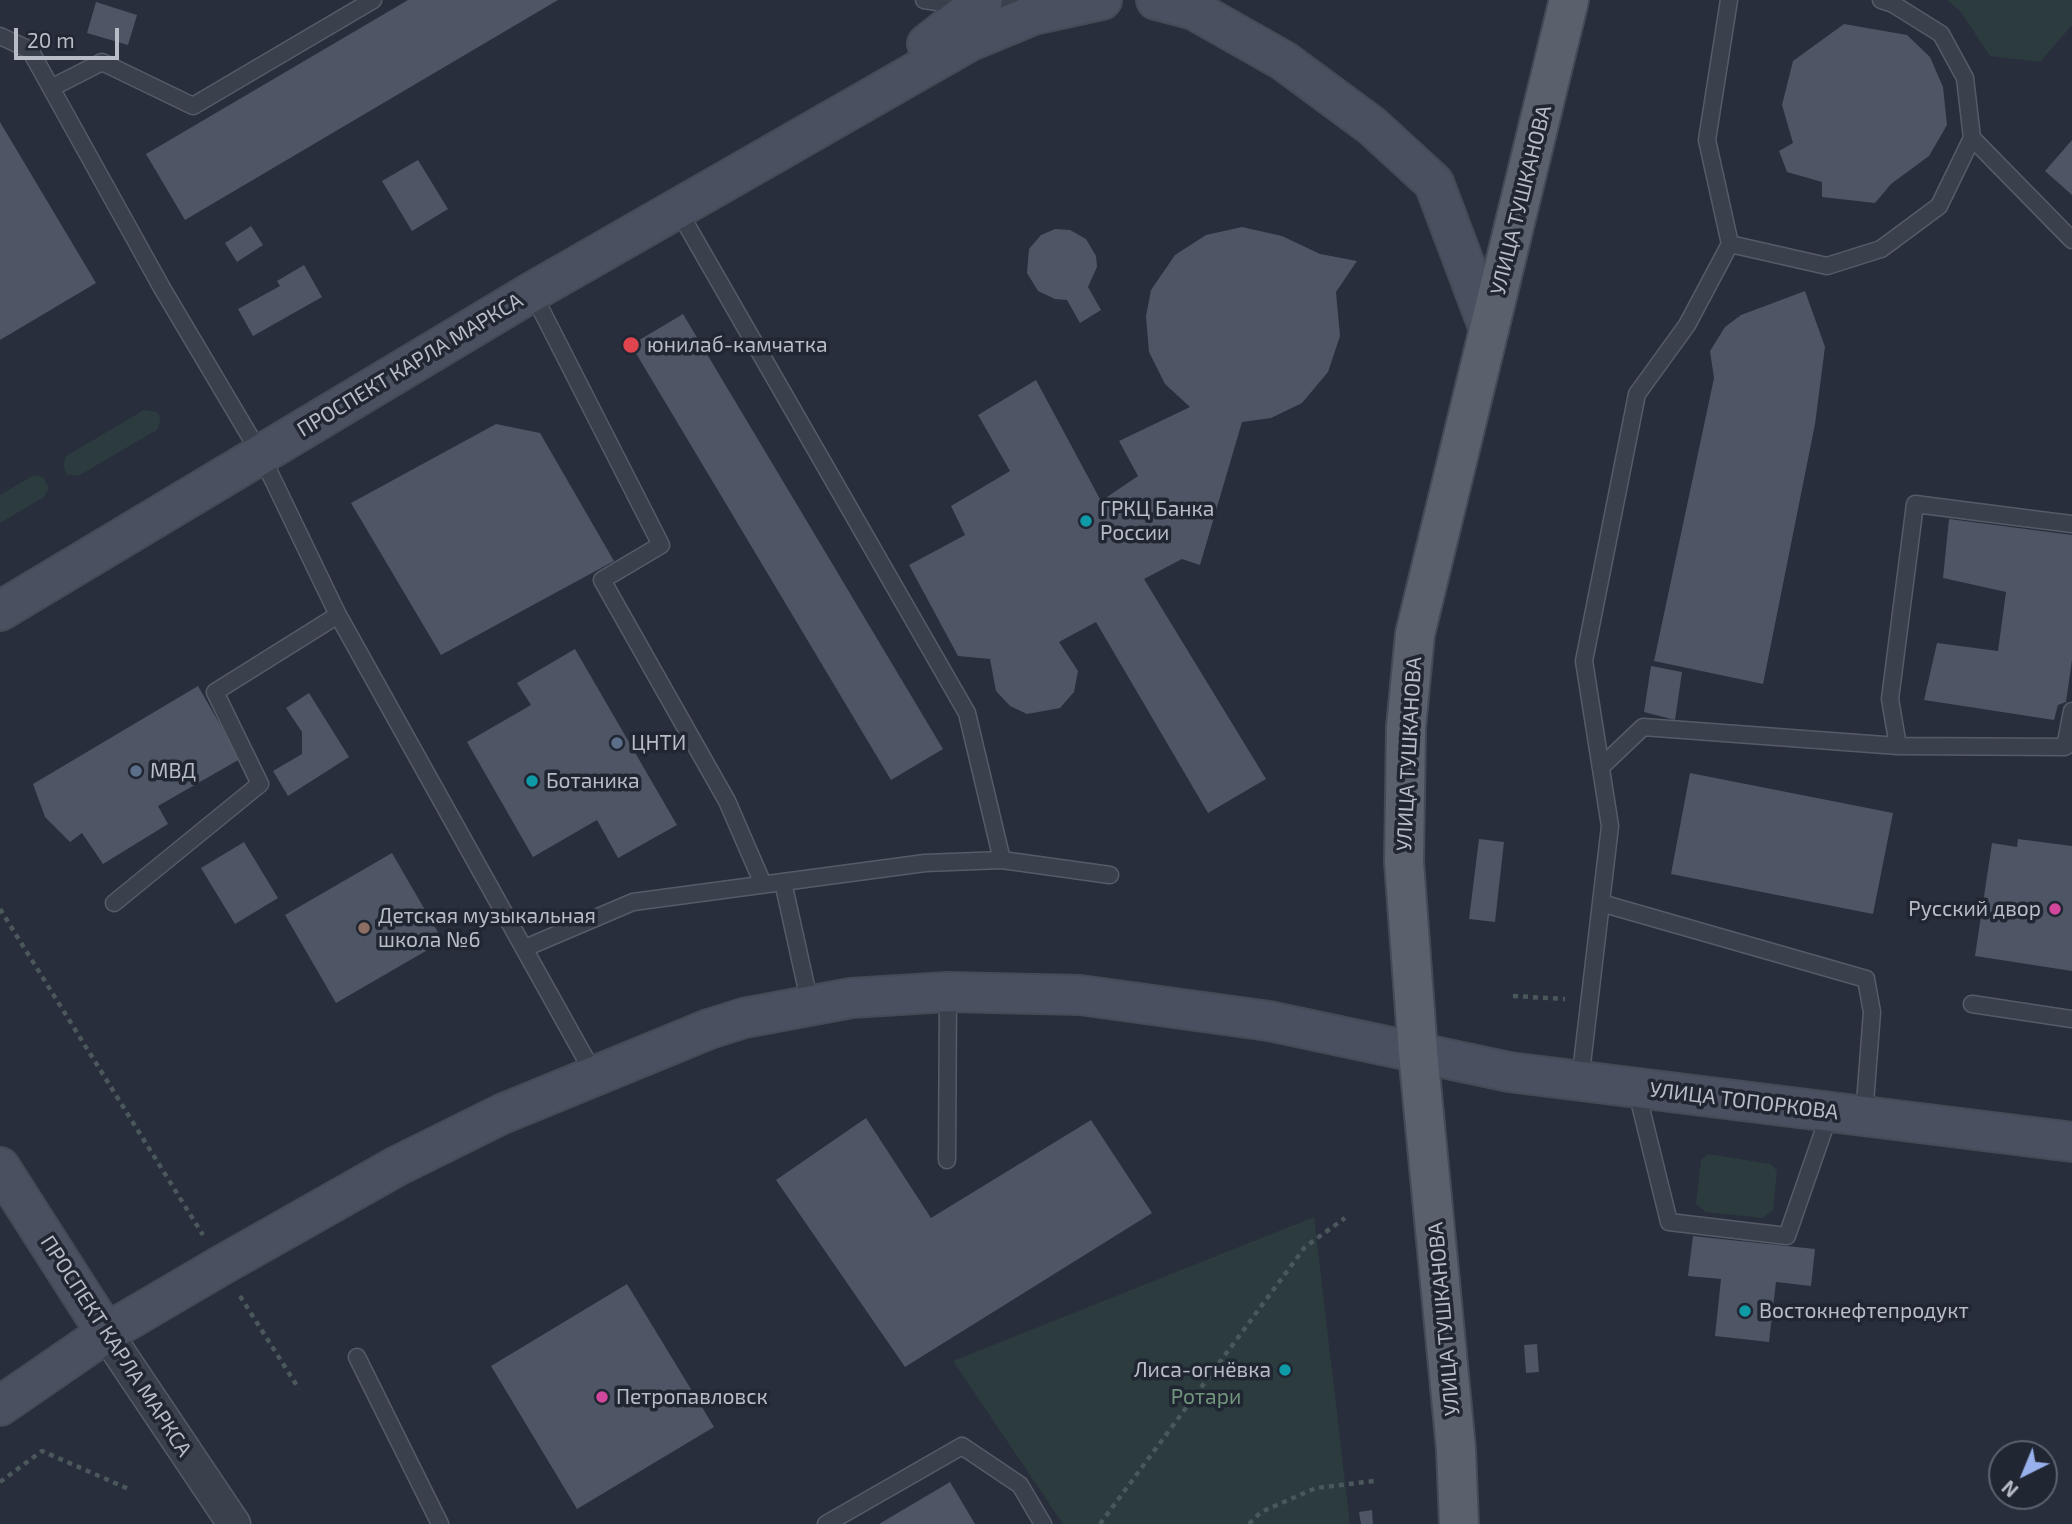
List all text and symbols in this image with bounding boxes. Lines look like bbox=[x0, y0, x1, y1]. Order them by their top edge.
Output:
scale bar bbox=[18, 14, 122, 58]
text: 20 m bbox=[27, 27, 75, 52]
street label: УЛИЦА ТУШКАНОВА bbox=[1485, 103, 1557, 297]
street label: ПРОСПЕКТ КАРЛА МАРКСА bbox=[293, 288, 527, 442]
place label: юнилаб-камчатка bbox=[647, 332, 828, 358]
marker: юнилаб-камчатка bbox=[621, 335, 641, 355]
place label: ГРКЦ Банка России bbox=[1100, 496, 1214, 546]
marker: ГРКЦ Банка России bbox=[1078, 513, 1094, 529]
street label: УЛИЦА ТУШКАНОВА bbox=[1391, 656, 1427, 852]
place label: ЦНТИ bbox=[631, 730, 686, 756]
marker: ЦНТИ bbox=[609, 735, 625, 751]
place label: МВД bbox=[150, 758, 196, 784]
marker: МВД bbox=[128, 763, 144, 779]
place label: Ботаника bbox=[546, 768, 640, 794]
marker: Ботаника bbox=[524, 773, 540, 789]
place label: Русский двор bbox=[1908, 896, 2041, 922]
marker: Русский двор bbox=[2047, 901, 2063, 917]
place label: Детская музыкальная школа №6 bbox=[378, 903, 596, 953]
marker: Детская музыкальная школа №6 bbox=[356, 920, 372, 936]
street label: УЛИЦА ТОПОРКОВА bbox=[1648, 1077, 1840, 1125]
street label: УЛИЦА ТУШКАНОВА bbox=[1423, 1221, 1465, 1417]
street label: ПРОСПЕКТ КАРЛА МАРКСА bbox=[35, 1231, 197, 1461]
place label: Востокнефтепродукт bbox=[1759, 1298, 1969, 1324]
marker: Востокнефтепродукт bbox=[1737, 1303, 1753, 1319]
place label: Лиса-огнёвка bbox=[1134, 1357, 1271, 1383]
marker: Лиса-огнёвка bbox=[1277, 1362, 1293, 1378]
place label: Петропавловск bbox=[616, 1384, 768, 1410]
park label: Ротари bbox=[1171, 1384, 1241, 1410]
marker: Петропавловск bbox=[594, 1389, 610, 1405]
north arrow bbox=[1988, 1440, 2058, 1510]
text: N bbox=[1997, 1476, 2023, 1502]

